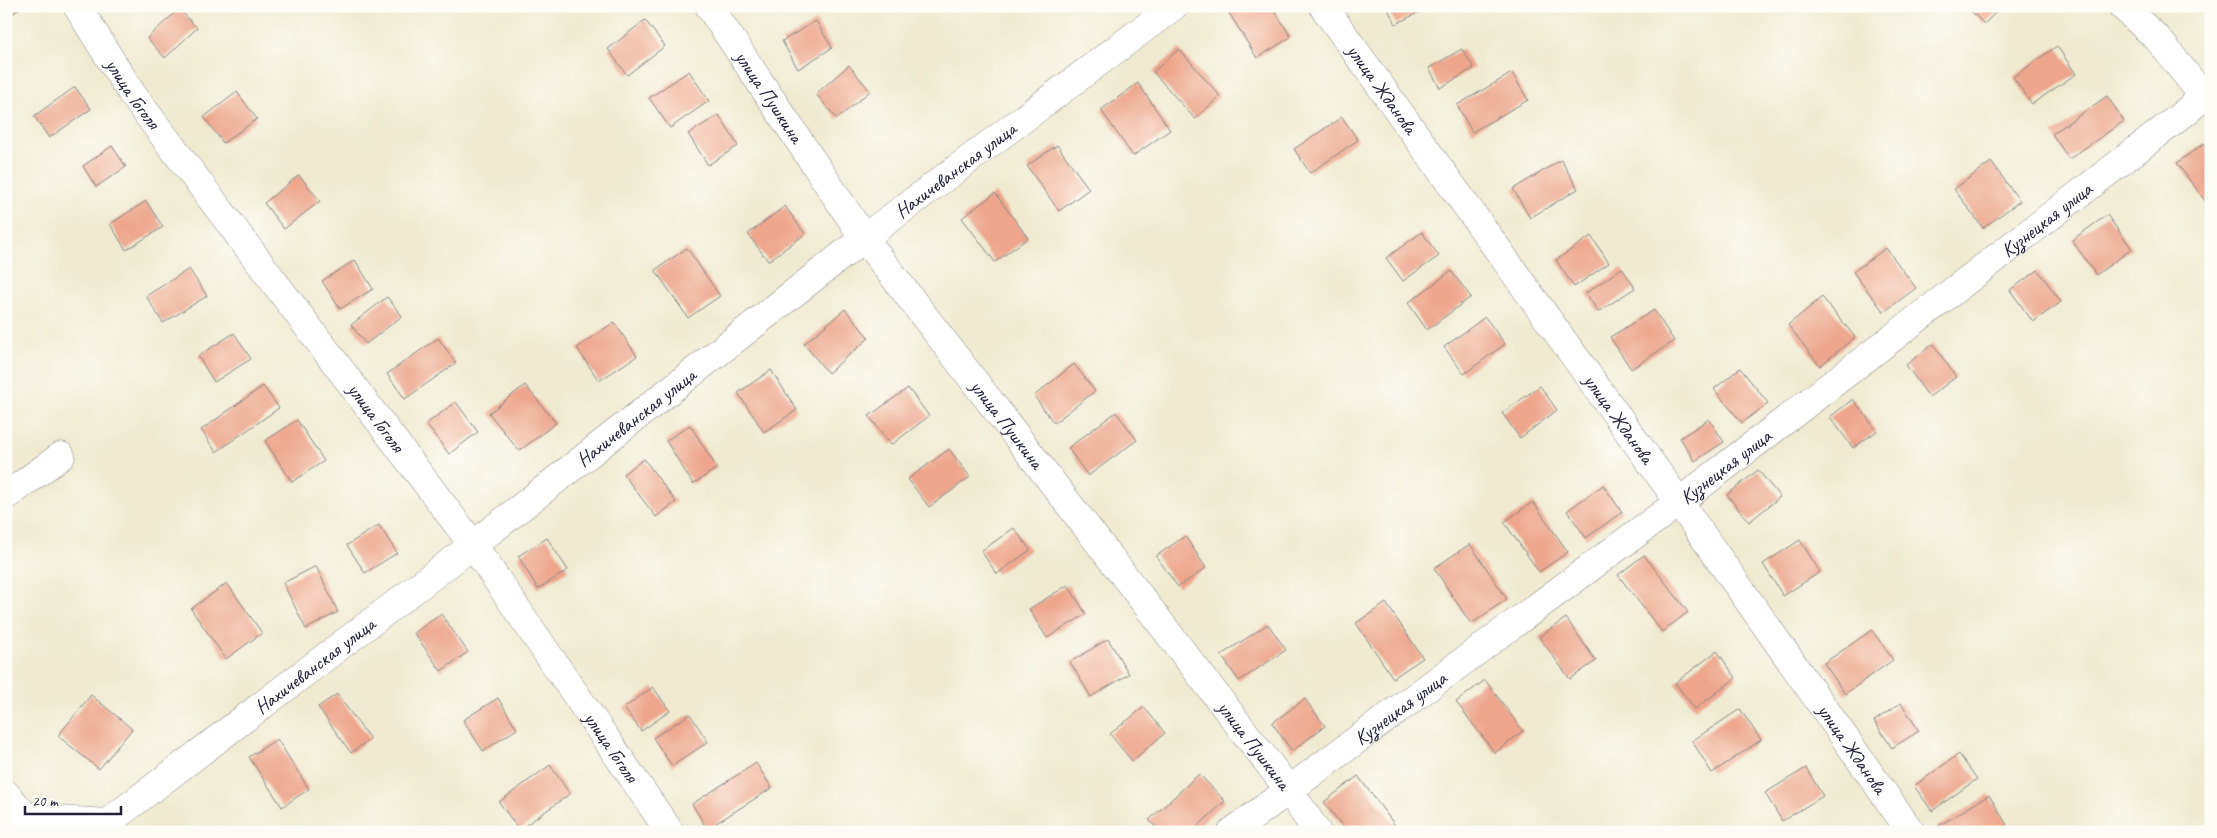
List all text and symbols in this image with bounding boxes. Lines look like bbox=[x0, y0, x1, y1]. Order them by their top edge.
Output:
street label: улица Жданова bbox=[1341, 39, 1424, 140]
street label: улица Пушкина bbox=[729, 45, 810, 149]
street label: улица Гоголя bbox=[99, 53, 167, 136]
street label: Нахичеванская улица bbox=[890, 116, 1023, 224]
street label: Кузнецкая улица bbox=[1996, 176, 2098, 263]
street label: Нахичеванская улица bbox=[571, 362, 702, 472]
street label: улица Жданова bbox=[1578, 368, 1660, 470]
street label: улица Пушкина bbox=[964, 374, 1050, 475]
street label: улица Гоголя bbox=[341, 377, 411, 459]
street label: Кузнецкая улица bbox=[1675, 423, 1777, 510]
street label: Нахичеванская улица bbox=[249, 611, 382, 720]
street label: Кузнецкая улица bbox=[1349, 665, 1453, 751]
street label: улица Пушкина bbox=[1211, 695, 1297, 796]
street label: улица Жданова bbox=[1811, 698, 1893, 800]
street label: улица Гоголя bbox=[578, 706, 645, 789]
scale bar bbox=[25, 783, 121, 815]
text: 20 m bbox=[32, 792, 59, 811]

